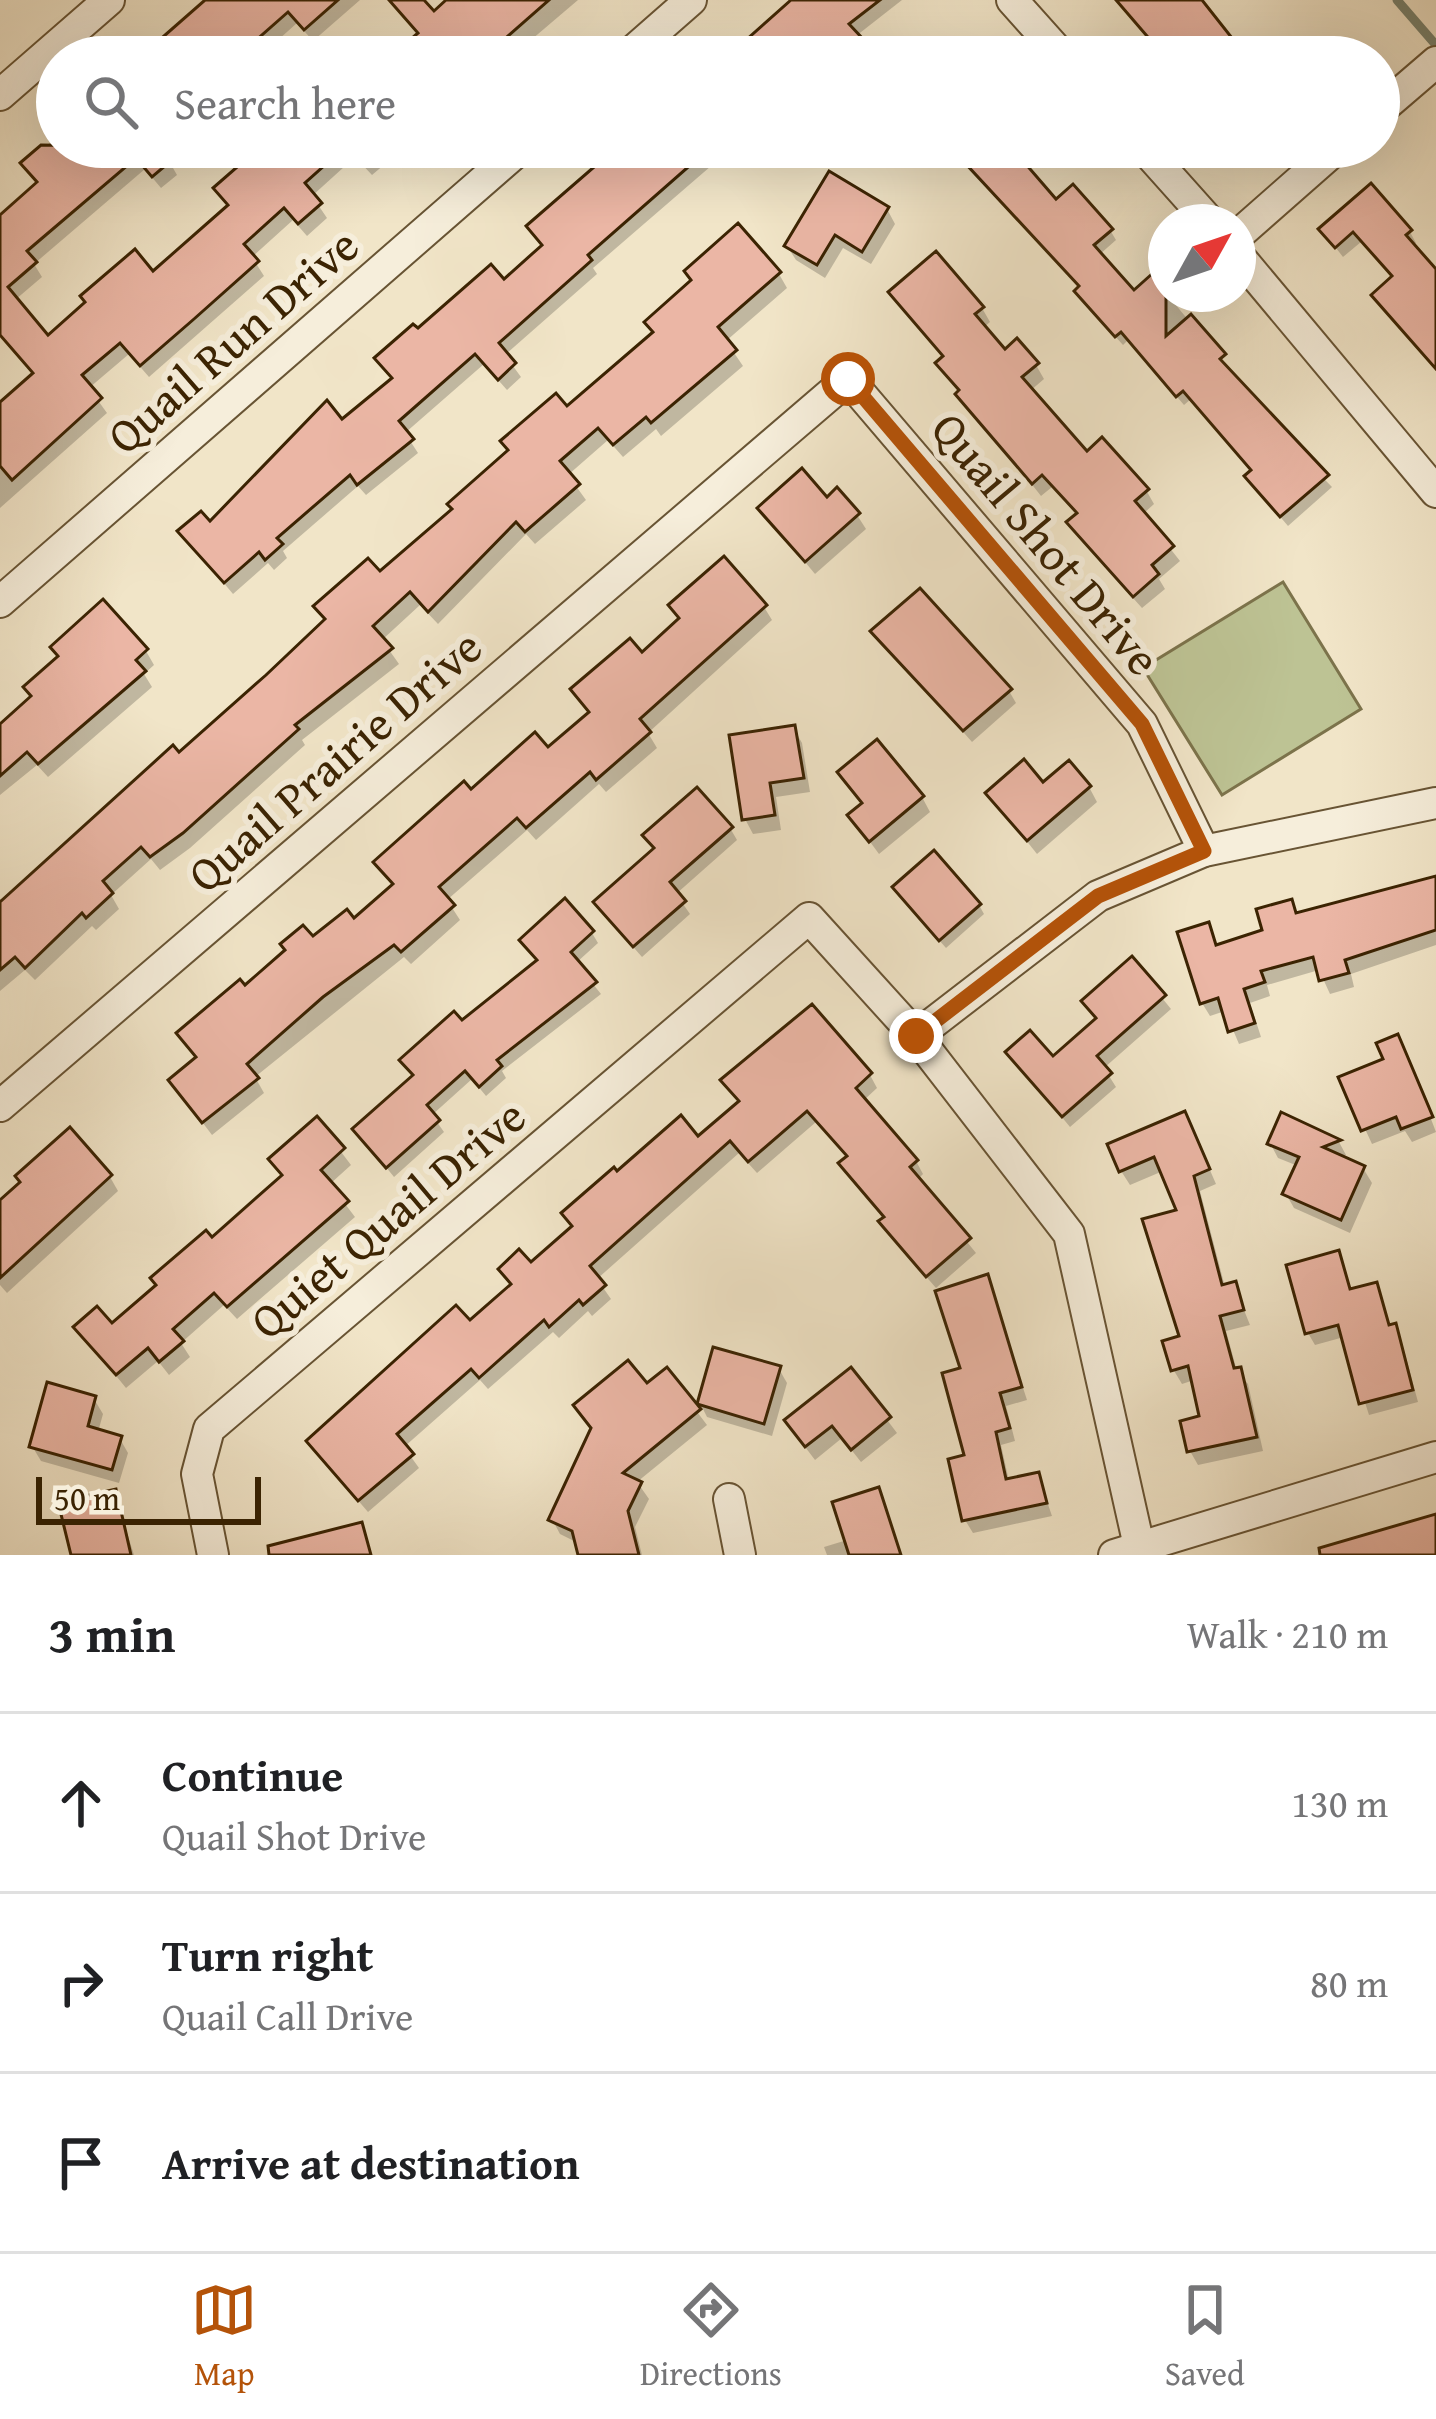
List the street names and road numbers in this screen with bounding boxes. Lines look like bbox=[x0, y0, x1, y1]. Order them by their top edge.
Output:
street label: Quail Run Drive bbox=[90, 210, 374, 470]
street label: Quail Shot Drive bbox=[915, 396, 1179, 690]
street label: Quail Prairie Drive bbox=[171, 612, 497, 908]
street label: Quiet Quail Drive bbox=[233, 1081, 541, 1355]

